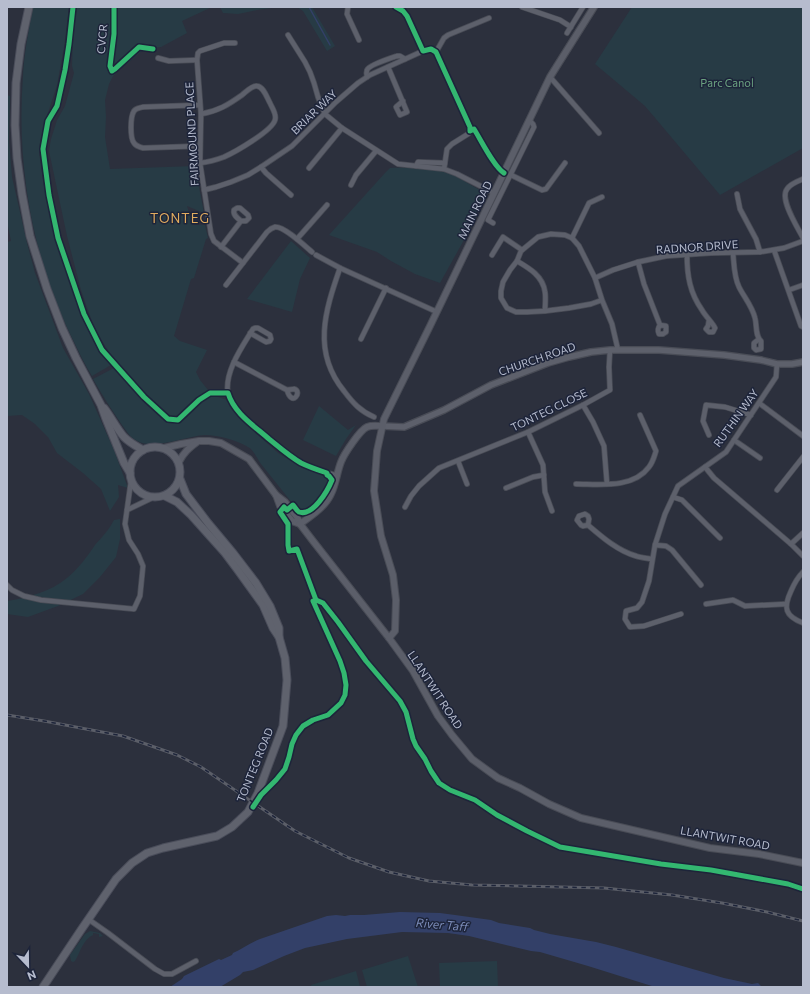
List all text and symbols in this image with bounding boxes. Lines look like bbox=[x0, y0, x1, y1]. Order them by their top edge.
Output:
street label: CVCR bbox=[94, 23, 109, 54]
park label: Parc Canol bbox=[700, 76, 754, 89]
street label: FAIRMOUND PLACE bbox=[182, 82, 201, 186]
street label: BRIAR WAY bbox=[288, 87, 339, 137]
street label: MAIN ROAD bbox=[455, 179, 494, 241]
district label: TONTEG bbox=[150, 210, 210, 226]
street label: RADNOR DRIVE bbox=[655, 237, 739, 256]
street label: CHURCH ROAD bbox=[497, 339, 577, 378]
street label: TONTEG CLOSE bbox=[508, 385, 589, 434]
street label: RUTHIN WAY bbox=[710, 386, 761, 449]
street label: LLANTWIT ROAD bbox=[405, 648, 466, 731]
street label: TONTEG ROAD bbox=[234, 726, 275, 804]
street label: LLANTWIT ROAD bbox=[679, 823, 771, 852]
water label: River Taff bbox=[415, 915, 471, 933]
north arrow bbox=[8, 946, 48, 986]
text: N bbox=[26, 968, 38, 983]

